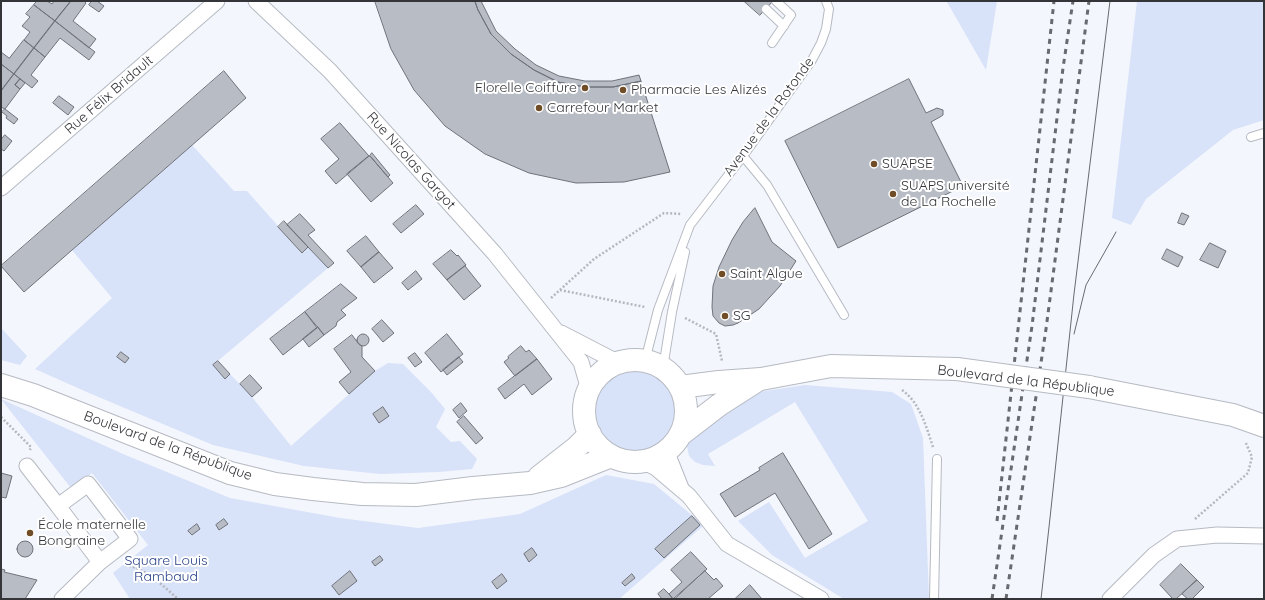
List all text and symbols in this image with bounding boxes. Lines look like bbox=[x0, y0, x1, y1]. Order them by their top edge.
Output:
street label: Rue Félix Bridault bbox=[61, 52, 157, 138]
street label: Avenue de la Rotonde bbox=[720, 54, 818, 180]
place label: Florelle Coiffure bbox=[475, 80, 577, 96]
place label: Pharmacie Les Alizés bbox=[631, 82, 766, 98]
marker: Florelle Coiffure bbox=[580, 83, 590, 93]
marker: Pharmacie Les Alizés bbox=[618, 85, 628, 95]
place label: Carrefour Market bbox=[547, 100, 658, 116]
marker: Carrefour Market bbox=[534, 103, 544, 113]
street label: Rue Nicolas Gargot bbox=[363, 109, 459, 213]
place label: SUAPSE bbox=[882, 156, 933, 172]
marker: SUAPSE bbox=[869, 159, 879, 169]
place label: SUAPS université de La Rochelle bbox=[901, 178, 1010, 210]
marker: SUAPS université de La Rochelle bbox=[888, 189, 898, 199]
place label: Saint Algue bbox=[730, 266, 803, 282]
marker: Saint Algue bbox=[717, 269, 727, 279]
place label: SG bbox=[733, 308, 751, 324]
marker: SG bbox=[720, 311, 730, 321]
street label: Boulevard de la République bbox=[937, 362, 1115, 400]
street label: Boulevard de la République bbox=[81, 408, 255, 484]
place label: École maternelle Bongraine bbox=[38, 517, 146, 550]
marker: École maternelle Bongraine bbox=[25, 528, 35, 538]
park label: Square Louis Rambaud bbox=[124, 553, 208, 586]

